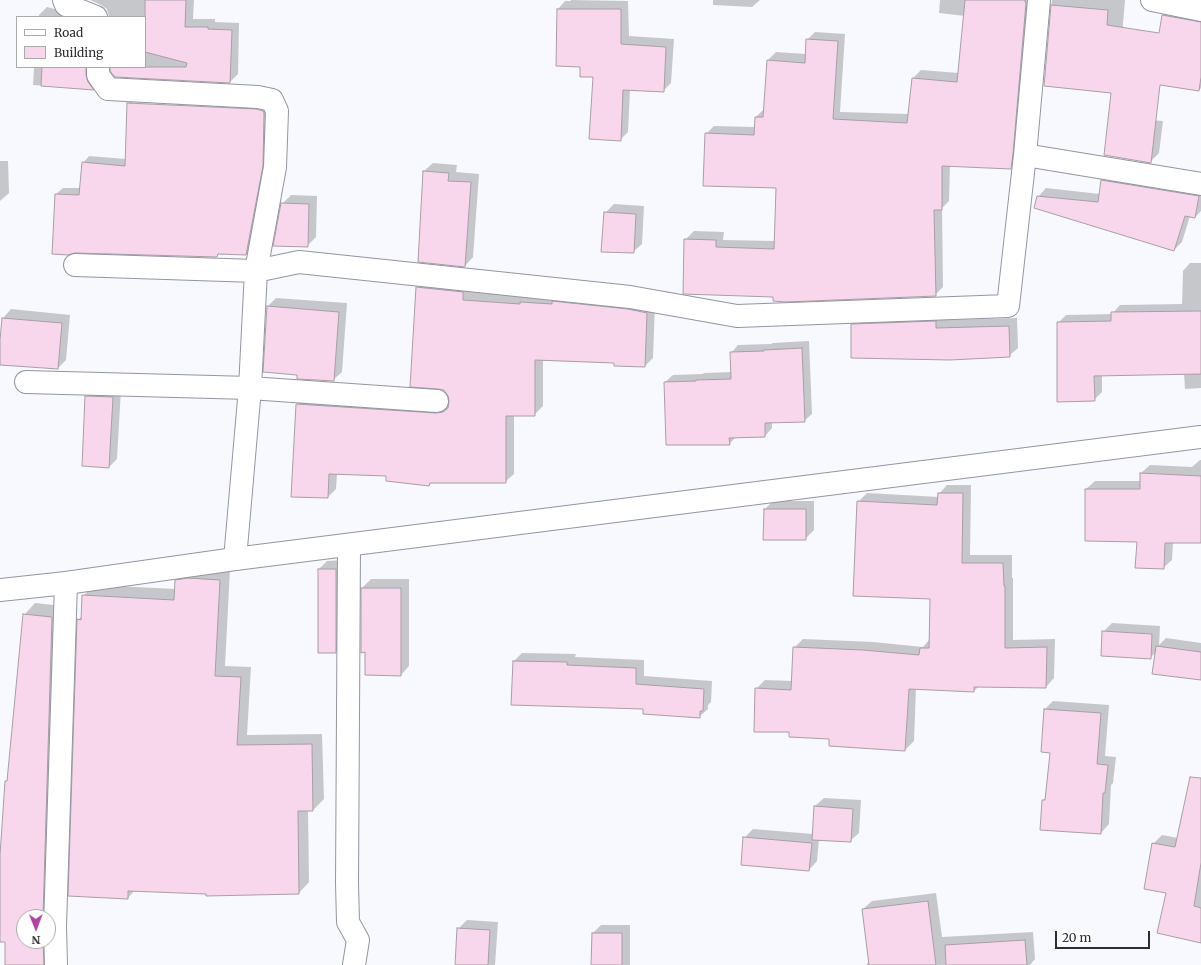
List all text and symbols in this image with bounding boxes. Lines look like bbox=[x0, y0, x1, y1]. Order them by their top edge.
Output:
legend bbox=[16, 16, 146, 68]
text: Road bbox=[54, 25, 83, 40]
text: Building bbox=[54, 45, 103, 60]
north arrow bbox=[16, 909, 56, 949]
scale bar bbox=[1057, 923, 1152, 949]
text: 20 m bbox=[1062, 930, 1091, 945]
text: N bbox=[32, 933, 41, 947]

